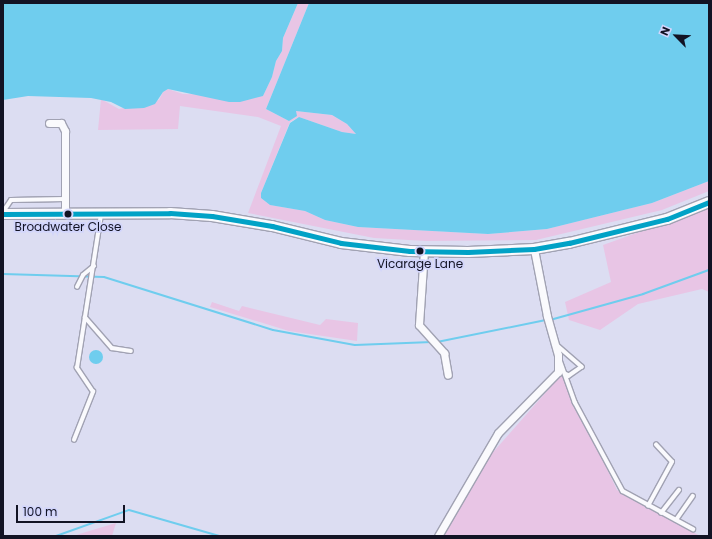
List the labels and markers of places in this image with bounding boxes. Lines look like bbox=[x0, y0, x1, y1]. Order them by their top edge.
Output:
marker: Broadwater Close bbox=[63, 209, 73, 219]
place label: Broadwater Close bbox=[15, 220, 121, 234]
marker: Vicarage Lane bbox=[415, 246, 425, 256]
place label: Vicarage Lane bbox=[377, 257, 463, 271]

